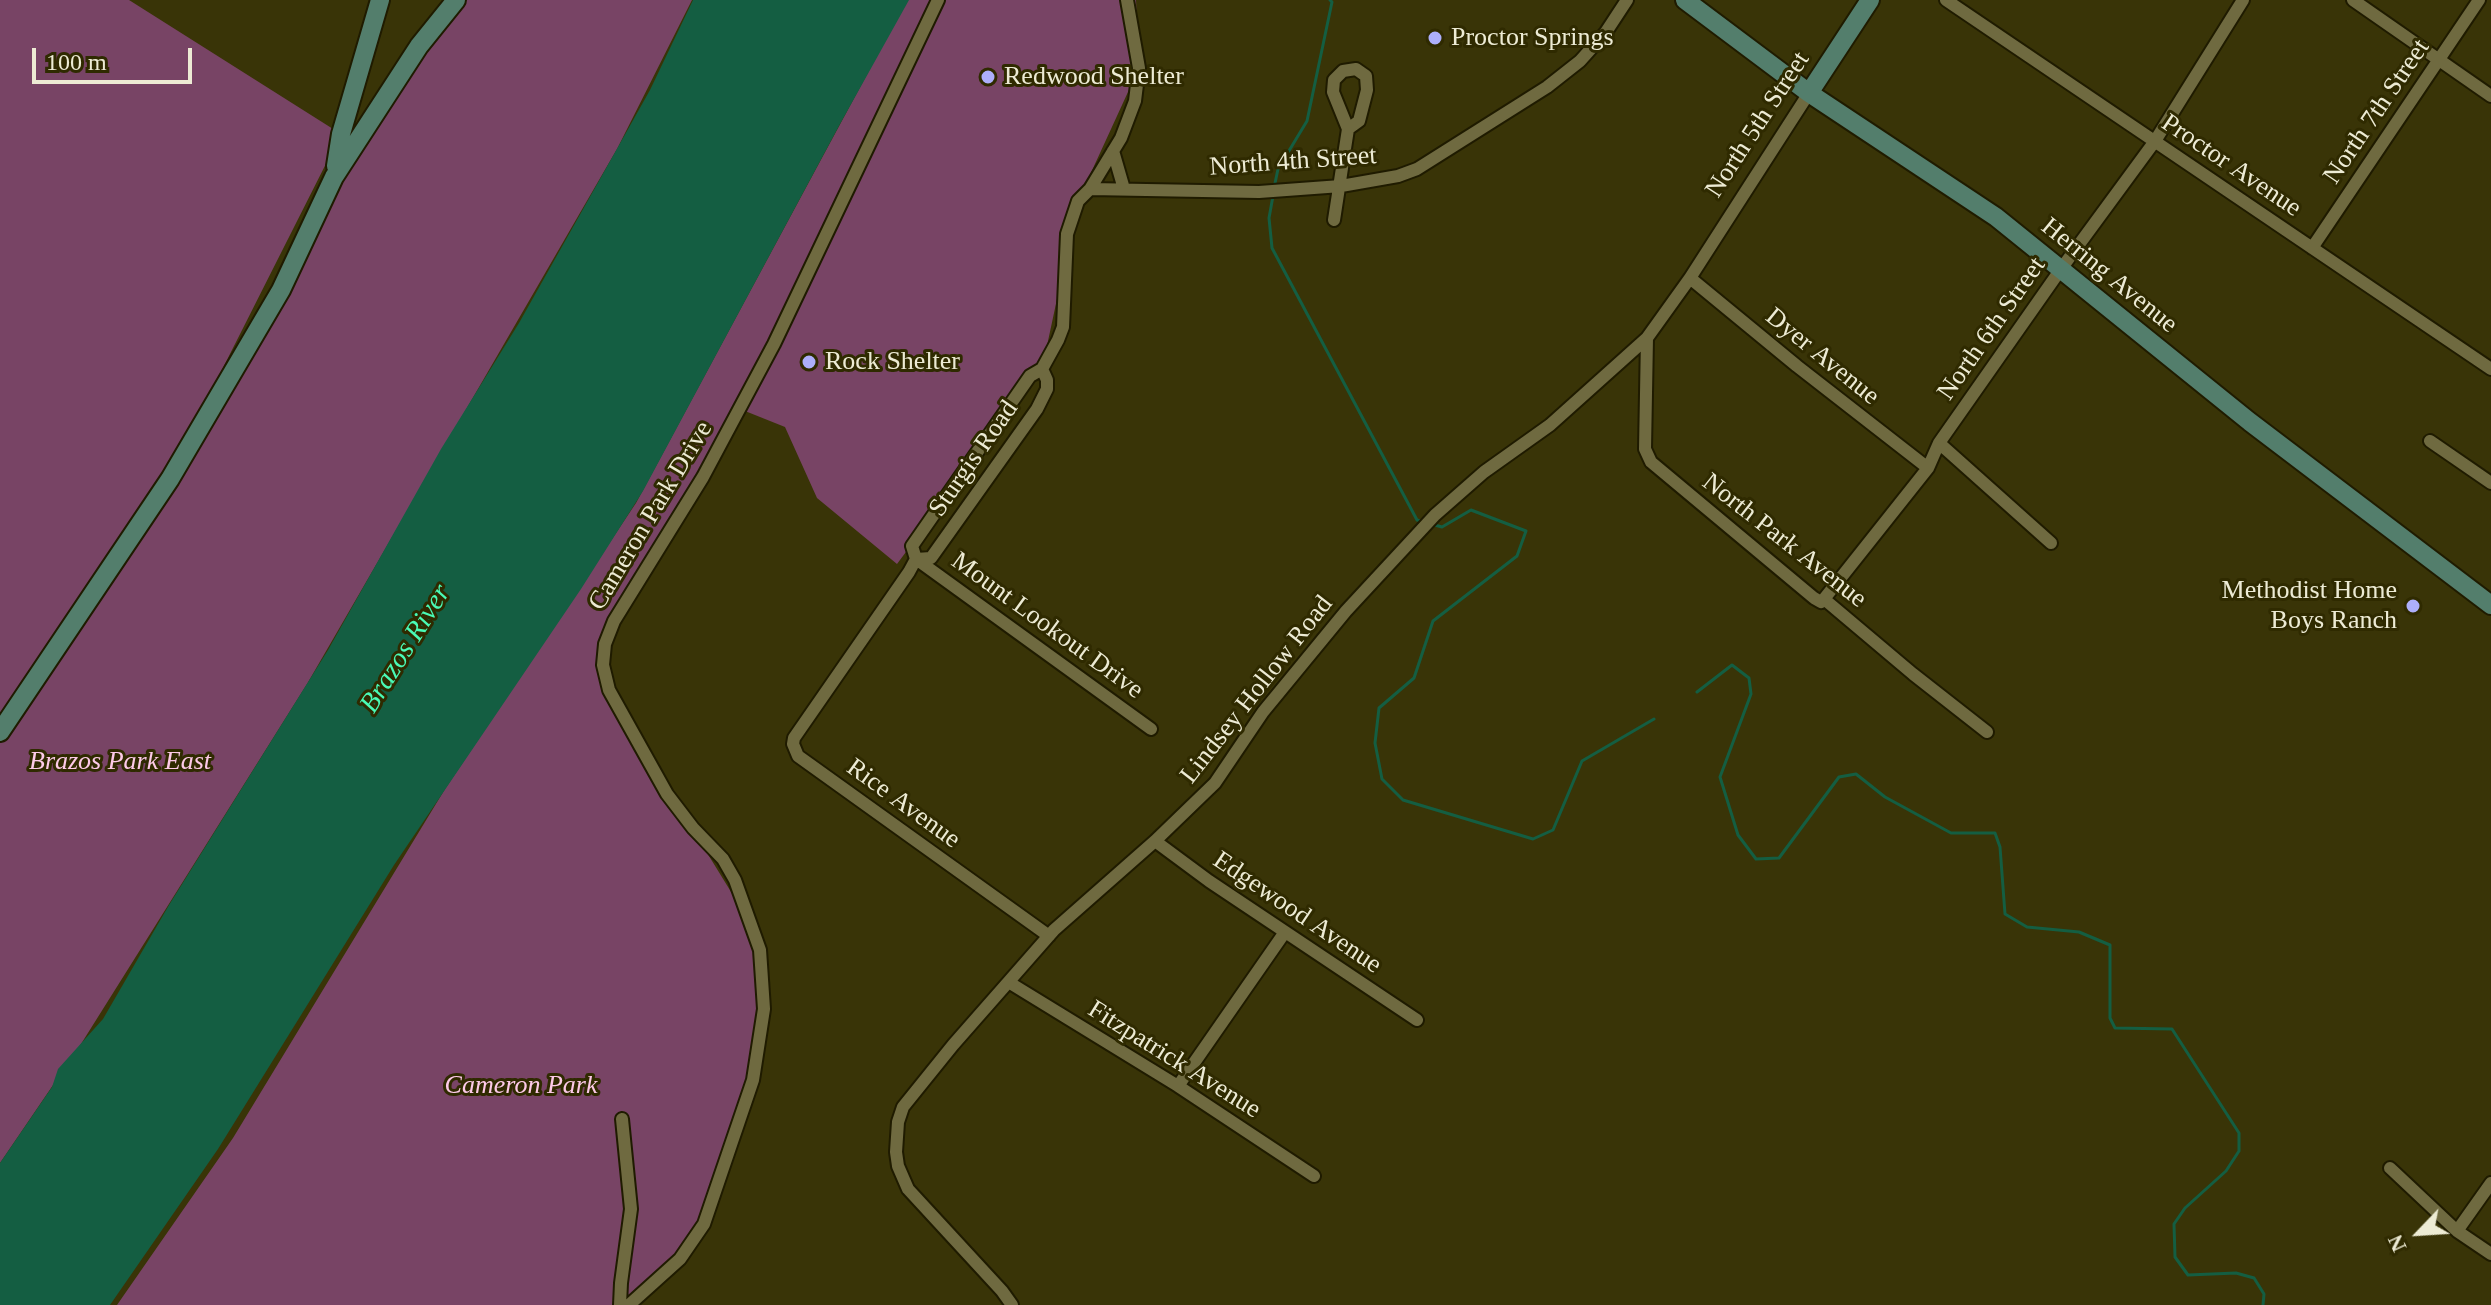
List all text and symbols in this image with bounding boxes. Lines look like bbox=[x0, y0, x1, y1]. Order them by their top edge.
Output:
place label: Proctor Springs bbox=[1451, 22, 1614, 54]
marker: Proctor Springs bbox=[1426, 29, 1444, 47]
scale bar bbox=[36, 32, 196, 82]
street label: North 7th Street bbox=[2317, 34, 2437, 190]
street label: North 5th Street bbox=[1699, 46, 1817, 204]
text: 100 m bbox=[46, 49, 107, 75]
place label: Redwood Shelter bbox=[1004, 61, 1184, 93]
marker: Redwood Shelter bbox=[979, 68, 997, 86]
street label: Proctor Avenue bbox=[2155, 108, 2307, 224]
street label: North 4th Street bbox=[1208, 141, 1378, 183]
street label: Herring Avenue bbox=[2035, 212, 2183, 340]
street label: North 6th Street bbox=[1931, 251, 2053, 407]
street label: Dyer Avenue bbox=[1759, 302, 1885, 412]
place label: Rock Shelter bbox=[825, 346, 960, 378]
marker: Rock Shelter bbox=[800, 353, 818, 371]
street label: Sturgis Road bbox=[923, 395, 1025, 523]
street label: Cameron Park Drive bbox=[582, 416, 720, 616]
street label: North Park Avenue bbox=[1695, 467, 1873, 615]
street label: Mount Lookout Drive bbox=[945, 546, 1149, 706]
place label: Methodist Home Boys Ranch bbox=[2222, 575, 2397, 636]
water label: Brazos River bbox=[353, 578, 459, 720]
street label: Lindsey Hollow Road bbox=[1174, 590, 1340, 790]
marker: Methodist Home Boys Ranch bbox=[2404, 597, 2422, 615]
park label: Brazos Park East bbox=[29, 746, 211, 778]
street label: Rice Avenue bbox=[840, 752, 966, 856]
street label: Edgewood Avenue bbox=[1207, 845, 1387, 981]
street label: Fitzpatrick Avenue bbox=[1082, 994, 1266, 1126]
park label: Cameron Park bbox=[445, 1070, 597, 1102]
north arrow bbox=[2379, 1193, 2459, 1273]
text: N bbox=[2382, 1231, 2411, 1256]

